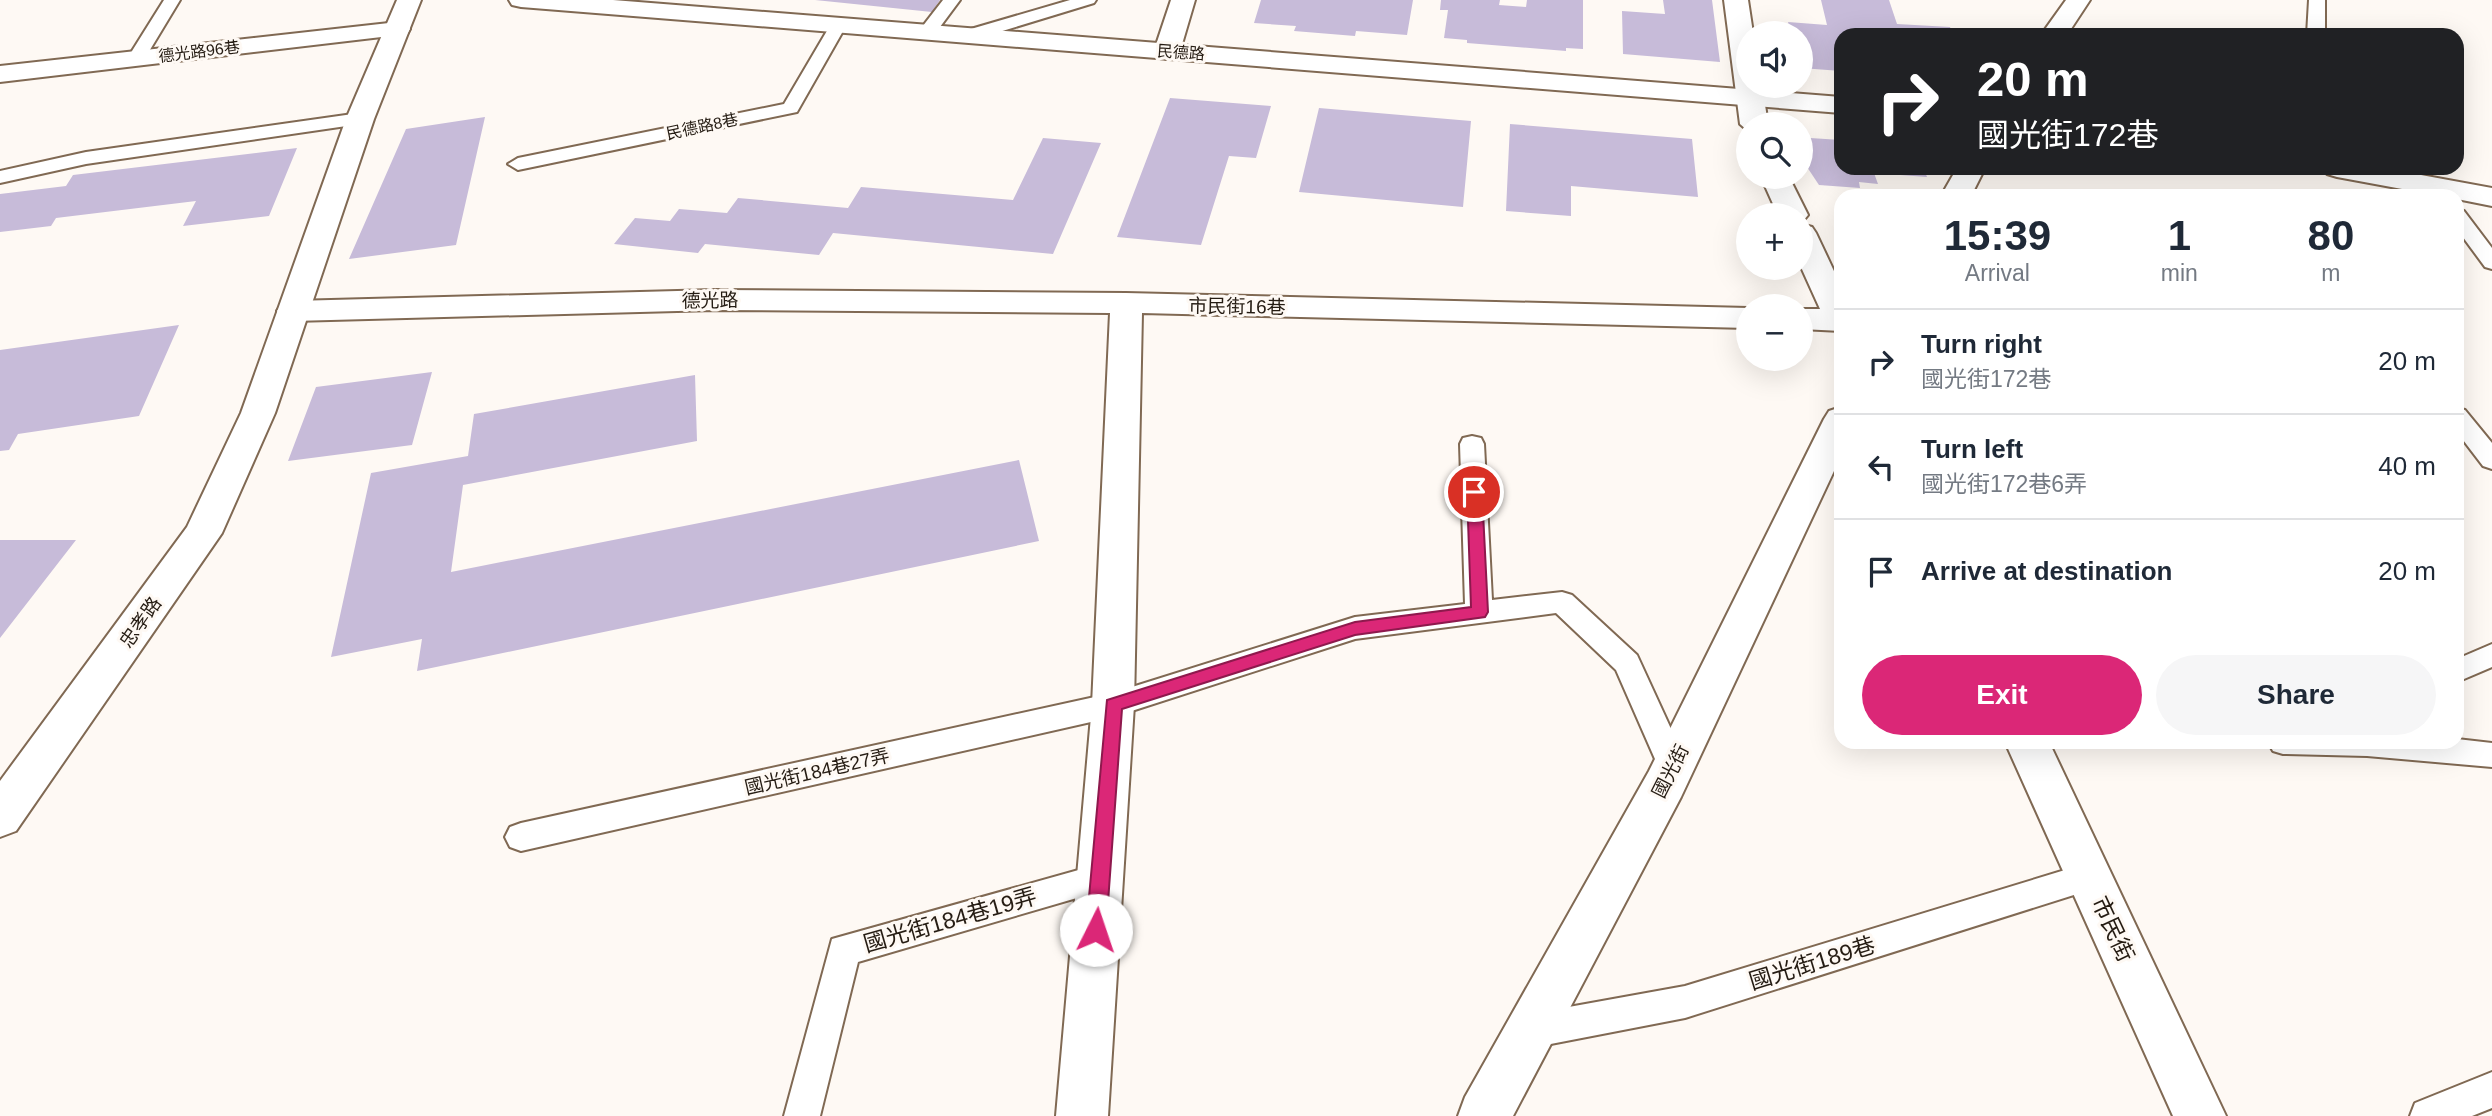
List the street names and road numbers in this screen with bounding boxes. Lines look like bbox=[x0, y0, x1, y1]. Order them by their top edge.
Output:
street label: 德光路96巷 bbox=[157, 38, 241, 65]
street label: 民德路 bbox=[1156, 42, 1206, 63]
street label: 民德路8巷 bbox=[665, 111, 740, 142]
street label: 德光路 bbox=[681, 290, 739, 311]
street label: 市民街16巷 bbox=[1188, 295, 1286, 318]
street label: 忠孝路 bbox=[115, 593, 165, 652]
street label: 國光街 bbox=[1648, 741, 1693, 801]
street label: 國光街184巷27弄 bbox=[743, 745, 892, 798]
street label: 國光街184巷19弄 bbox=[860, 883, 1040, 957]
street label: 市民街 bbox=[2087, 892, 2139, 966]
street label: 國光街189巷 bbox=[1746, 932, 1878, 994]

